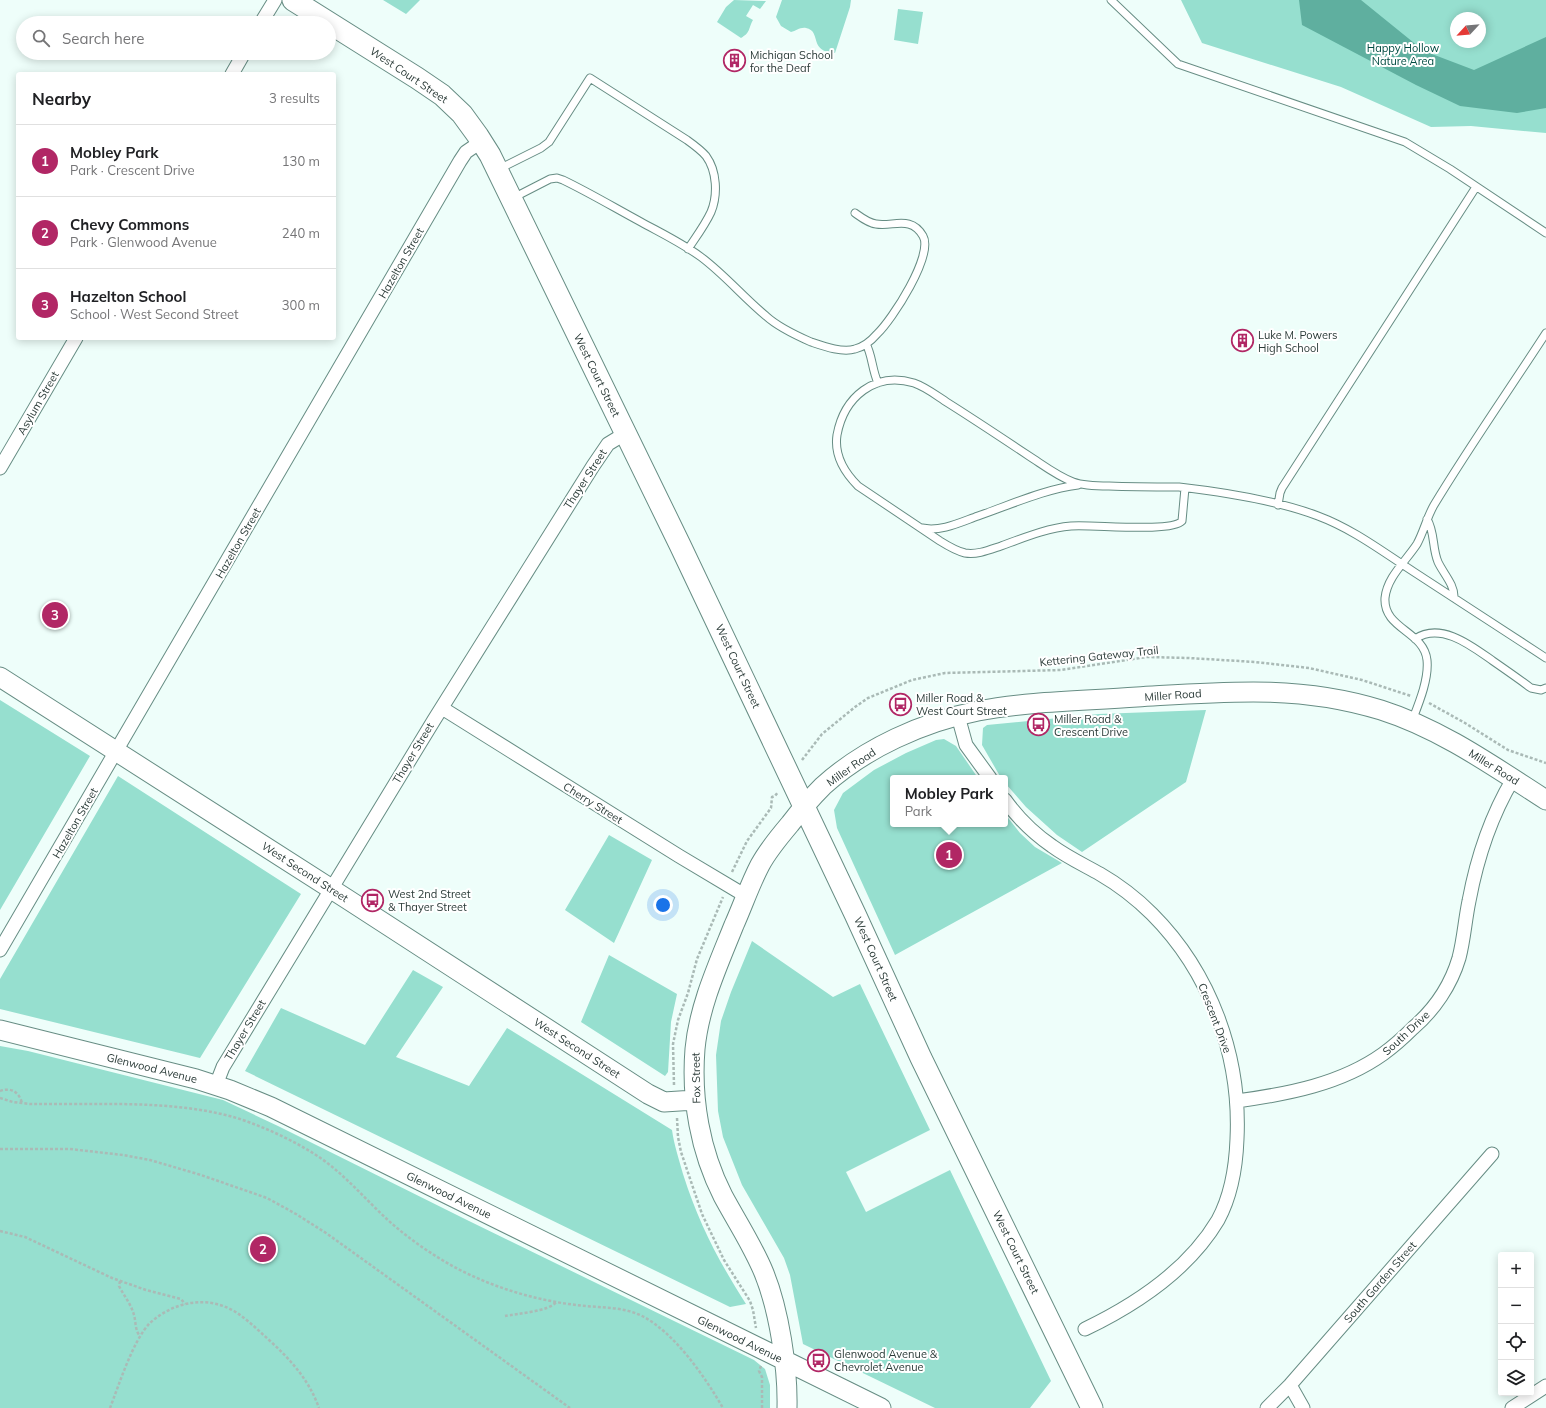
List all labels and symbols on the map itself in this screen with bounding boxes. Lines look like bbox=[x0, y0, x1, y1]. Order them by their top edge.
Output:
north arrow bbox=[1450, 12, 1486, 48]
park label: Happy Hollow Nature Area bbox=[1367, 41, 1440, 68]
street label: West Court Street bbox=[367, 44, 451, 106]
building icon: Michigan School for the Deaf bbox=[721, 48, 747, 74]
place label: Michigan School for the Deaf bbox=[750, 48, 833, 75]
street label: Hazelton Street bbox=[375, 225, 427, 301]
building icon: Luke M. Powers High School bbox=[1229, 328, 1255, 354]
place label: Luke M. Powers High School bbox=[1258, 328, 1337, 355]
street label: West Court Street bbox=[571, 331, 623, 419]
street label: Asylum Street bbox=[14, 369, 62, 437]
street label: Thayer Street bbox=[560, 446, 610, 512]
street label: Hazelton Street bbox=[212, 505, 264, 581]
pin: 3 bbox=[42, 600, 68, 630]
street label: West Court Street bbox=[712, 622, 764, 710]
street label: Kettering Gateway Trail bbox=[1039, 643, 1159, 669]
street label: Miller Road bbox=[1144, 686, 1202, 704]
bus stop icon: Miller Road & West Court Street bbox=[888, 691, 914, 717]
place label: Miller Road & West Court Street bbox=[916, 691, 1007, 718]
bus stop icon: Miller Road & Crescent Drive bbox=[1025, 712, 1051, 738]
place label: Miller Road & Crescent Drive bbox=[1054, 712, 1128, 739]
street label: Thayer Street bbox=[389, 720, 437, 786]
street label: Miller Road bbox=[824, 745, 878, 789]
street label: Miller Road bbox=[1466, 746, 1522, 788]
street label: Cherry Street bbox=[561, 779, 625, 827]
street label: Hazelton Street bbox=[49, 785, 101, 861]
street label: West Second Street bbox=[259, 839, 351, 905]
pin: 1 bbox=[936, 840, 962, 870]
bus stop icon: West 2nd Street & Thayer Street bbox=[360, 887, 386, 913]
place label: West 2nd Street & Thayer Street bbox=[388, 887, 471, 914]
your location bbox=[653, 895, 673, 915]
street label: West Court Street bbox=[851, 915, 901, 1003]
street label: Crescent Drive bbox=[1195, 981, 1235, 1055]
street label: Thayer Street bbox=[221, 997, 269, 1063]
street label: South Drive bbox=[1380, 1008, 1432, 1058]
street label: West Second Street bbox=[531, 1015, 623, 1081]
street label: Glenwood Avenue bbox=[105, 1050, 199, 1086]
street label: Fox Street bbox=[689, 1052, 703, 1104]
street label: Glenwood Avenue bbox=[404, 1168, 494, 1222]
street label: West Court Street bbox=[990, 1208, 1042, 1296]
pin: 2 bbox=[250, 1234, 276, 1264]
street label: South Garden Street bbox=[1341, 1238, 1419, 1326]
street label: Glenwood Avenue bbox=[695, 1312, 785, 1366]
bus stop icon: Glenwood Avenue & Chevrolet Avenue bbox=[806, 1347, 832, 1373]
place label: Glenwood Avenue & Chevrolet Avenue bbox=[834, 1347, 938, 1374]

